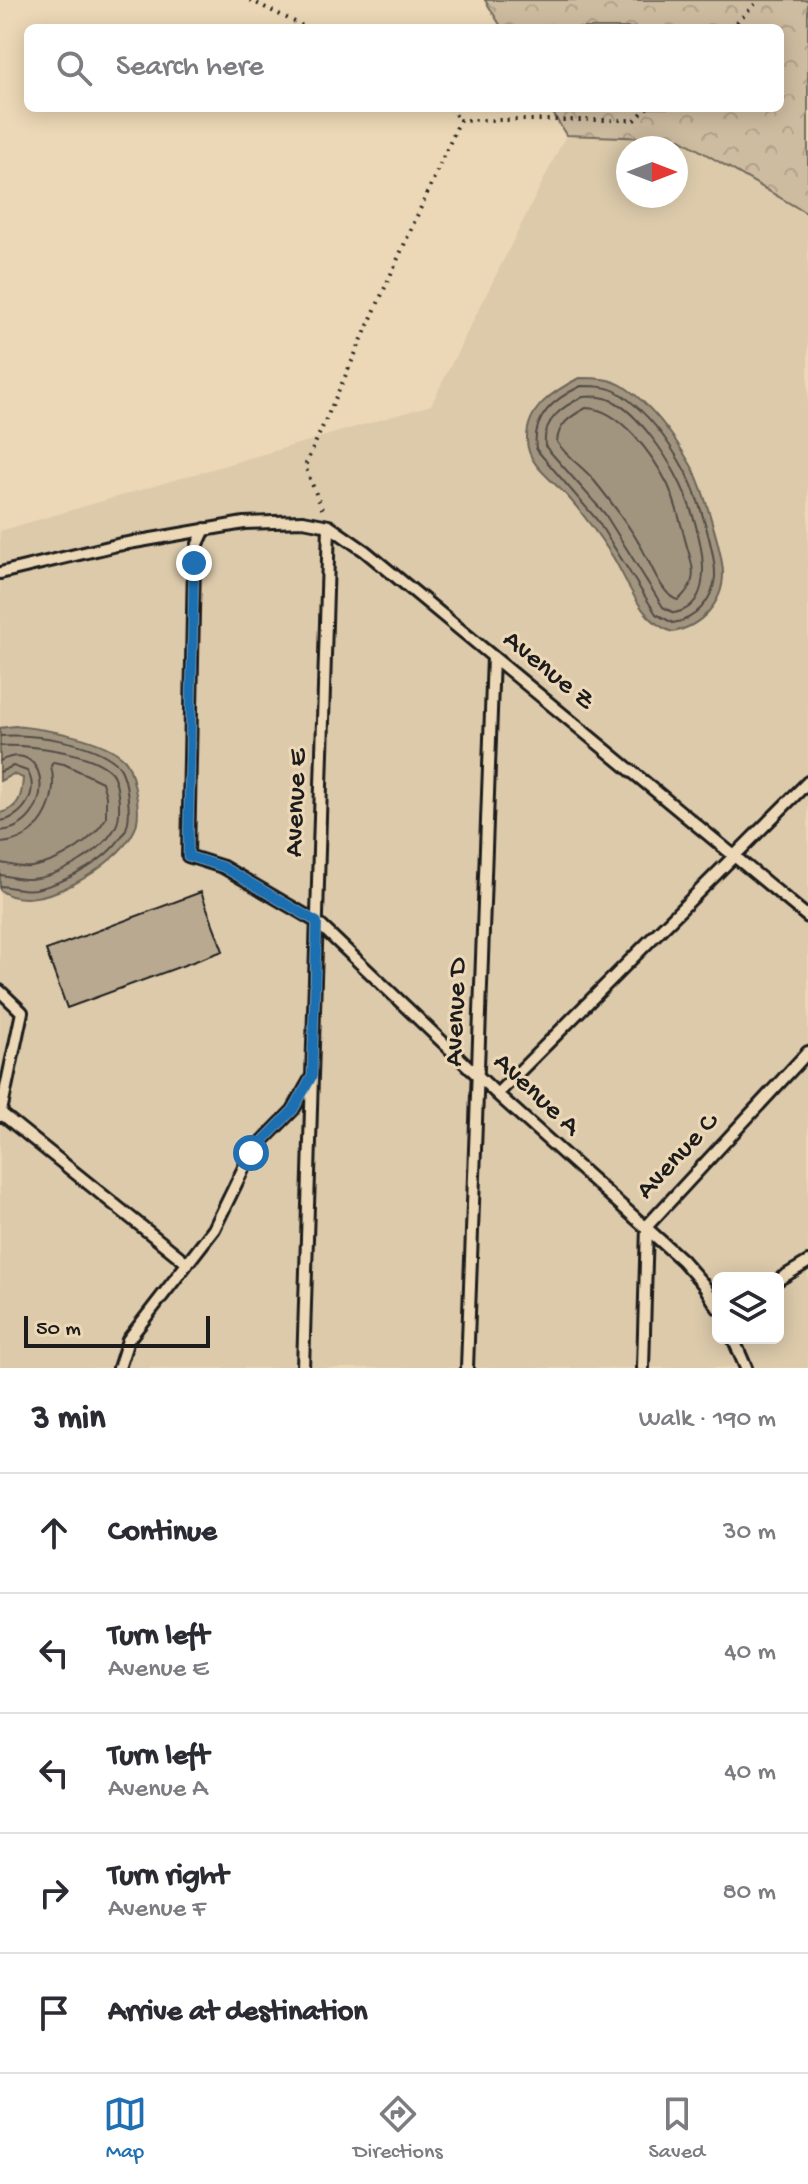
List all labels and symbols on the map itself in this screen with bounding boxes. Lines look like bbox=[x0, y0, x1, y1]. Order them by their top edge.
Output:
north arrow bbox=[616, 136, 688, 208]
route end bbox=[176, 545, 212, 581]
street label: Avenue Z bbox=[495, 624, 601, 719]
street label: Avenue E bbox=[279, 747, 315, 858]
street label: Avenue D bbox=[439, 956, 475, 1067]
street label: Avenue A bbox=[485, 1046, 588, 1145]
street label: Avenue C bbox=[630, 1106, 727, 1207]
route start bbox=[233, 1135, 269, 1171]
scale bar bbox=[24, 1312, 210, 1348]

